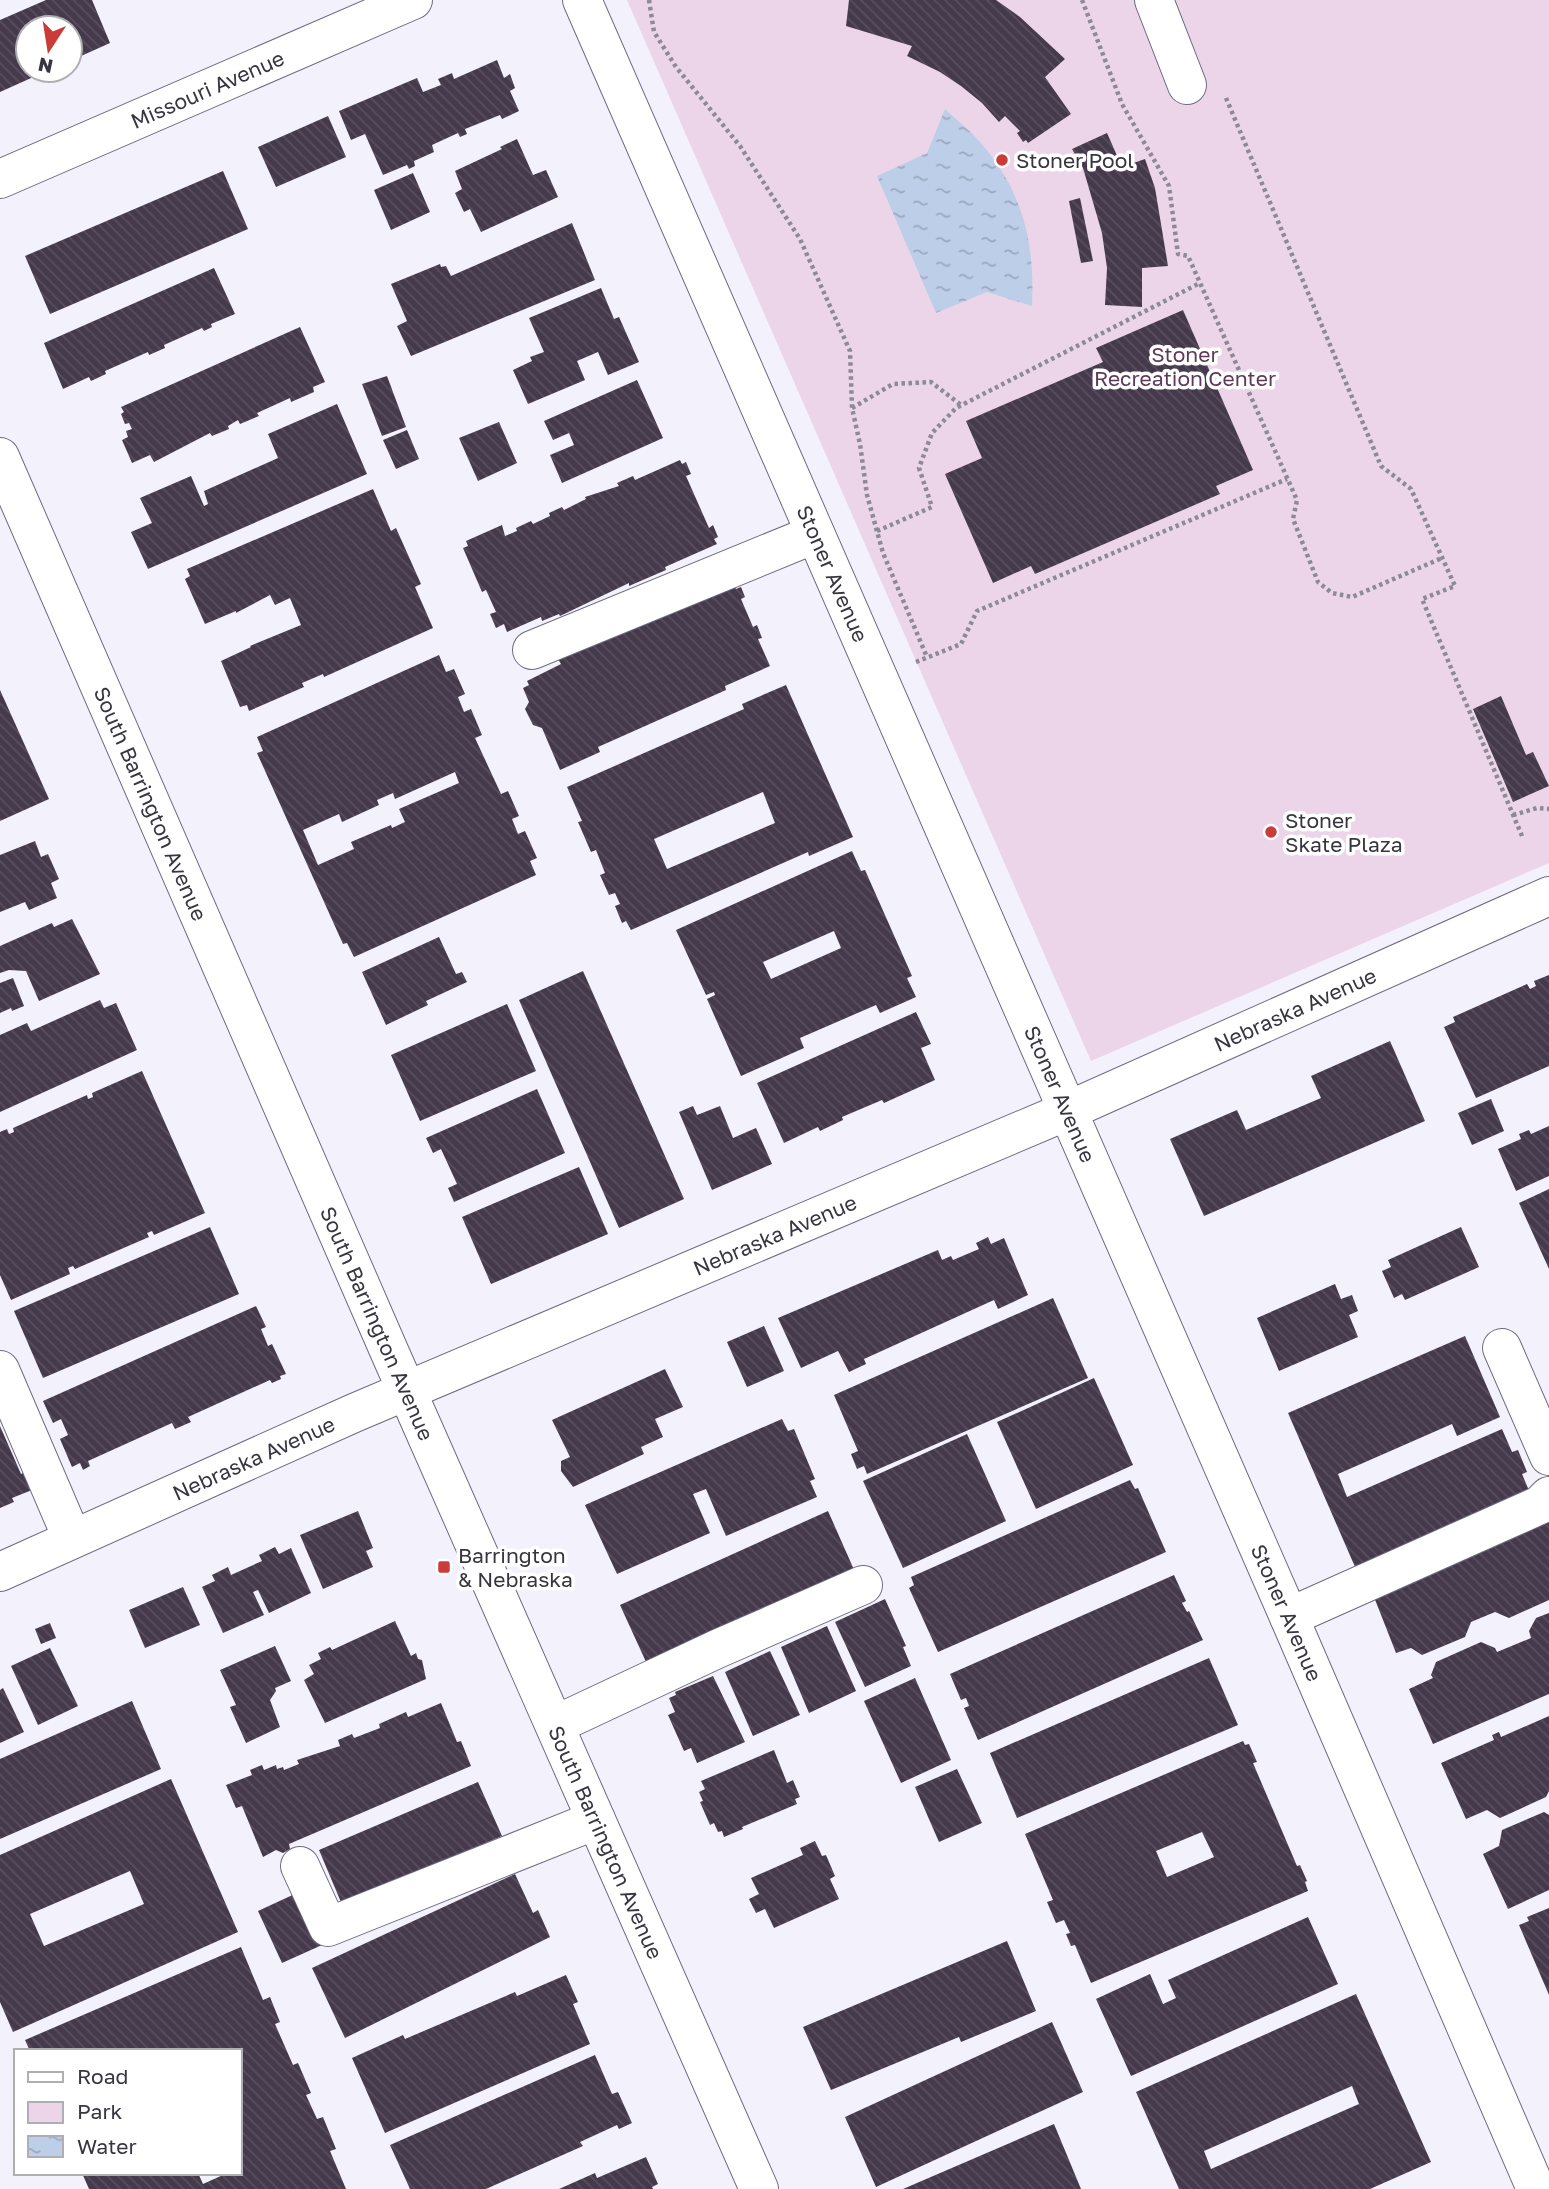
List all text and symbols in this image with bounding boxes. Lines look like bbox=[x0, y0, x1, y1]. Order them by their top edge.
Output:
north arrow bbox=[14, 14, 84, 84]
street label: Missouri Avenue bbox=[127, 44, 288, 134]
text: N bbox=[36, 53, 55, 79]
place label: Stoner Pool bbox=[1016, 147, 1134, 173]
marker: Stoner Pool bbox=[994, 152, 1010, 168]
park label: Stoner Recreation Center bbox=[1094, 341, 1276, 391]
street label: Stoner Avenue bbox=[791, 501, 874, 646]
street label: South Barrington Avenue bbox=[89, 683, 213, 925]
place label: Stoner Skate Plaza bbox=[1285, 807, 1403, 857]
marker: Stoner Skate Plaza bbox=[1263, 824, 1279, 840]
street label: Nebraska Avenue bbox=[1210, 962, 1380, 1057]
street label: Stoner Avenue bbox=[1019, 1022, 1102, 1166]
street label: Nebraska Avenue bbox=[689, 1189, 860, 1281]
street label: South Barrington Avenue bbox=[315, 1203, 440, 1444]
street label: Nebraska Avenue bbox=[168, 1410, 339, 1506]
street label: Stoner Avenue bbox=[1246, 1540, 1328, 1685]
place label: Barrington & Nebraska bbox=[458, 1542, 573, 1592]
marker: Barrington & Nebraska bbox=[436, 1559, 452, 1575]
street label: South Barrington Avenue bbox=[543, 1721, 669, 1963]
legend bbox=[14, 2049, 242, 2175]
text: Road bbox=[77, 2063, 128, 2089]
text: Park bbox=[77, 2098, 123, 2124]
text: Water bbox=[77, 2133, 137, 2159]

